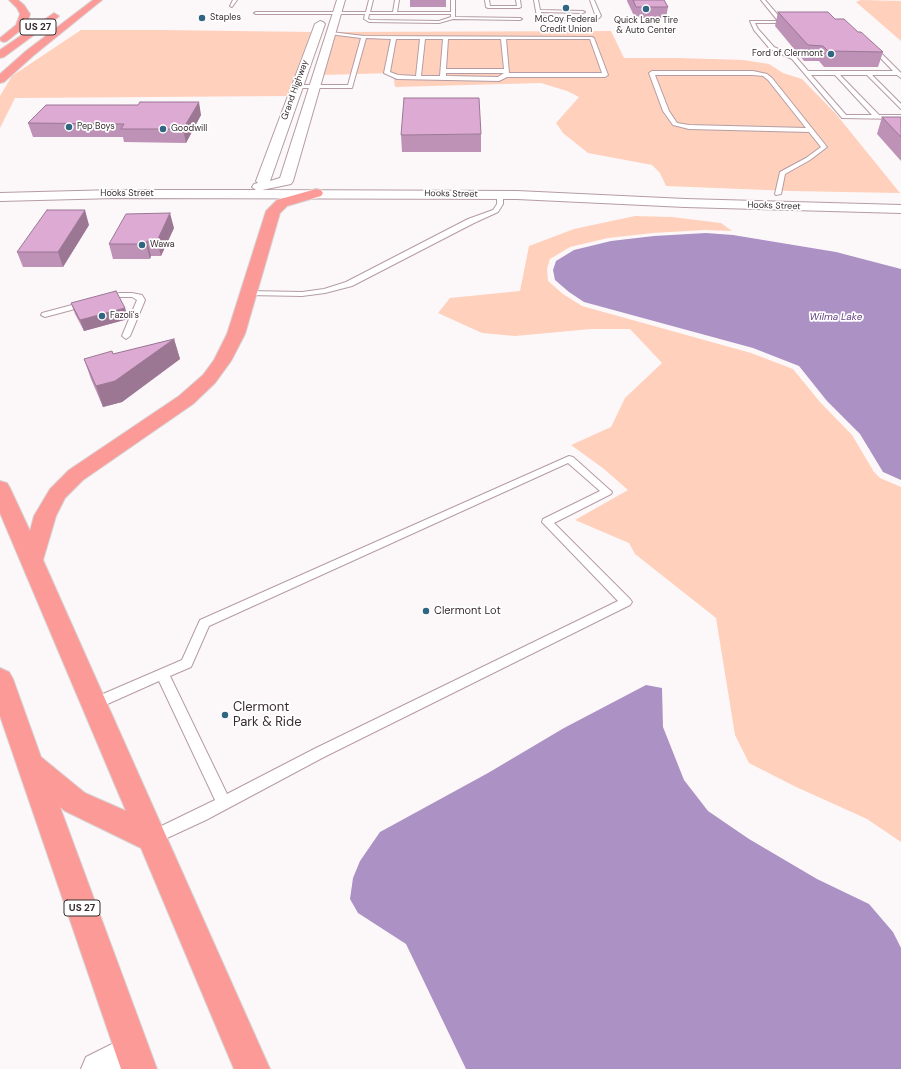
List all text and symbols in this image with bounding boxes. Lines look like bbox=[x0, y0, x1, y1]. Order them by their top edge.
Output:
marker: McCoy Federal Credit Union bbox=[561, 3, 571, 13]
marker: Quick Lane Tire & Auto Center bbox=[641, 4, 651, 14]
marker: Staples bbox=[197, 13, 207, 23]
place label: Staples bbox=[210, 13, 241, 23]
place label: McCoy Federal Credit Union bbox=[535, 15, 597, 36]
place label: Quick Lane Tire & Auto Center bbox=[614, 16, 678, 37]
road number: US 27 bbox=[20, 19, 56, 35]
place label: Ford of Clermont bbox=[752, 49, 823, 59]
marker: Ford of Clermont bbox=[826, 49, 836, 59]
street label: Grand Highway bbox=[279, 58, 311, 122]
marker: Pep Boys bbox=[64, 122, 74, 132]
place label: Pep Boys bbox=[77, 122, 115, 132]
marker: Goodwill bbox=[158, 124, 168, 134]
place label: Goodwill bbox=[171, 124, 207, 134]
street label: Hooks Street bbox=[424, 188, 478, 200]
street label: Hooks Street bbox=[100, 189, 154, 199]
street label: Hooks Street bbox=[747, 200, 801, 212]
marker: Wawa bbox=[137, 240, 147, 250]
place label: Wawa bbox=[150, 240, 175, 250]
marker: Fazoli's bbox=[97, 311, 107, 321]
place label: Fazoli's bbox=[110, 311, 139, 321]
water label: Wilma Lake bbox=[810, 311, 862, 323]
place label: Clermont Lot bbox=[434, 604, 501, 618]
marker: Clermont Lot bbox=[421, 606, 431, 616]
place label: Clermont Park & Ride bbox=[233, 700, 302, 731]
marker: Clermont Park & Ride bbox=[220, 710, 230, 720]
road number: US 27 bbox=[64, 900, 100, 916]

